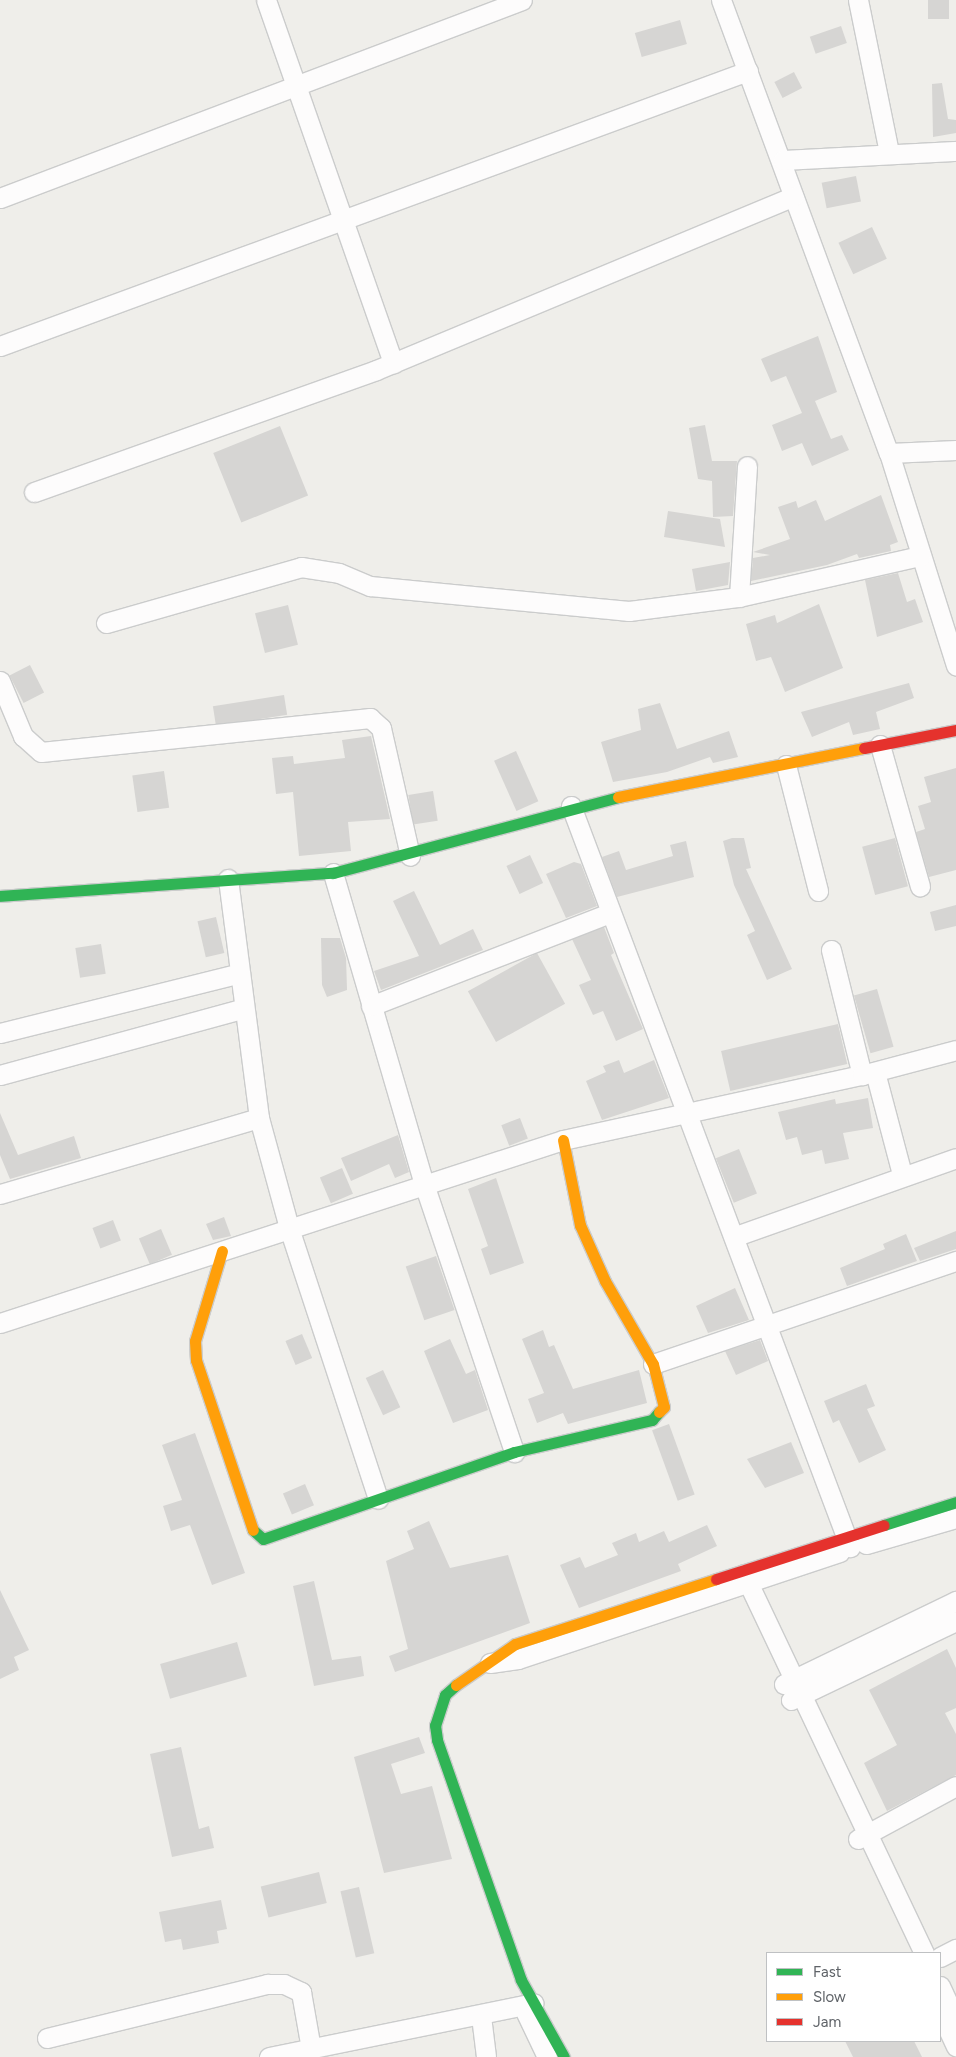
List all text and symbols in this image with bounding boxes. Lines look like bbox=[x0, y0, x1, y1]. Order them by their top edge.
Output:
legend bbox=[766, 1952, 941, 2042]
text: Fast bbox=[813, 1963, 841, 1981]
text: Slow bbox=[813, 1988, 846, 2006]
text: Jam bbox=[813, 2013, 841, 2031]

